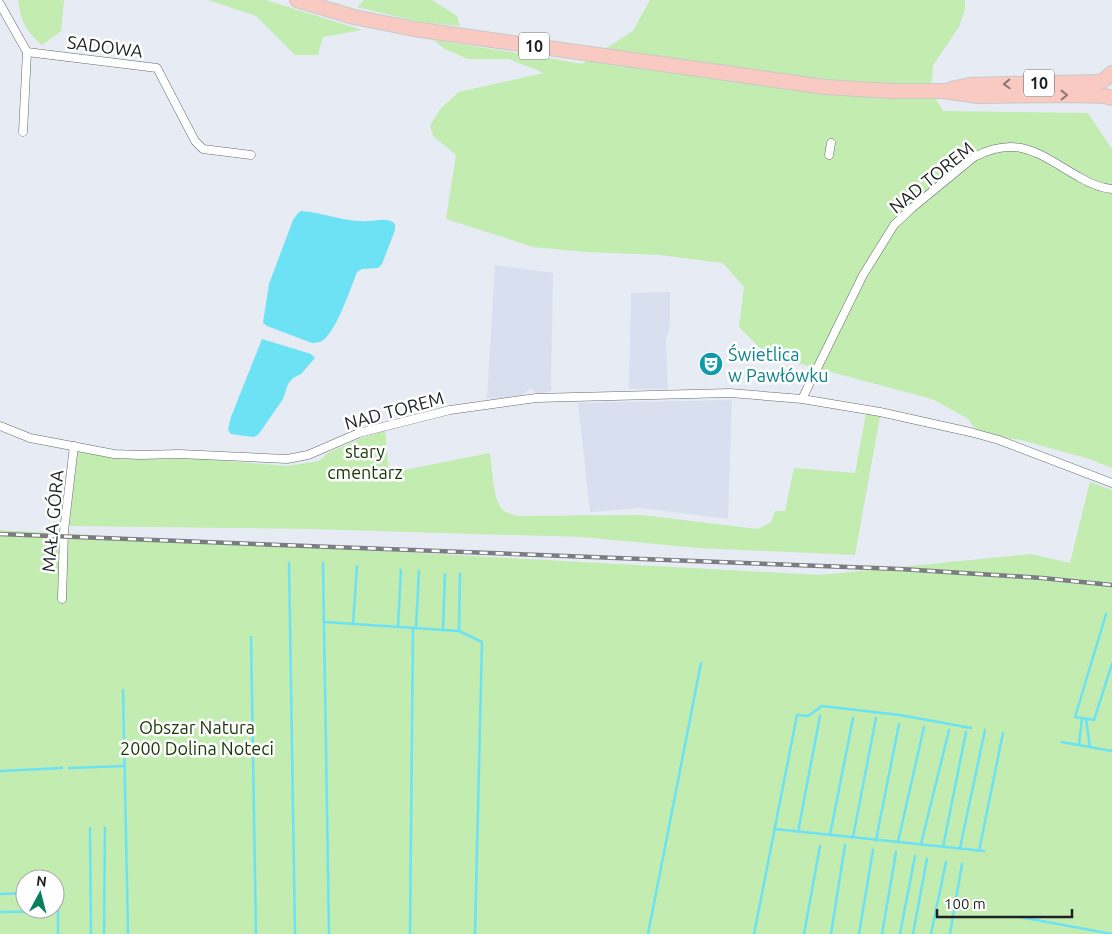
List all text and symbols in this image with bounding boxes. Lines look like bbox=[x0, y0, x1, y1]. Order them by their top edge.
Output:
street label: SADOWA bbox=[66, 31, 144, 61]
road number: 10 bbox=[519, 32, 549, 59]
road number: 10 bbox=[1024, 70, 1054, 96]
one-way arrow bbox=[1002, 78, 1010, 89]
one-way arrow bbox=[1061, 90, 1069, 100]
street label: NAD TOREM bbox=[885, 137, 977, 217]
place label: Świetlica w Pawłówku bbox=[728, 343, 829, 385]
theatre icon: Świetlica w Pawłówku bbox=[698, 351, 724, 377]
street label: NAD TOREM bbox=[342, 387, 446, 433]
park label: stary cmentarz bbox=[327, 441, 403, 482]
street label: MAŁA GÓRA bbox=[37, 469, 66, 573]
park label: Obszar Natura 2000 Dolina Noteci bbox=[120, 717, 274, 758]
north arrow bbox=[15, 869, 65, 919]
text: N bbox=[35, 873, 48, 890]
scale bar bbox=[937, 886, 1072, 918]
text: 100 m bbox=[944, 895, 986, 912]

